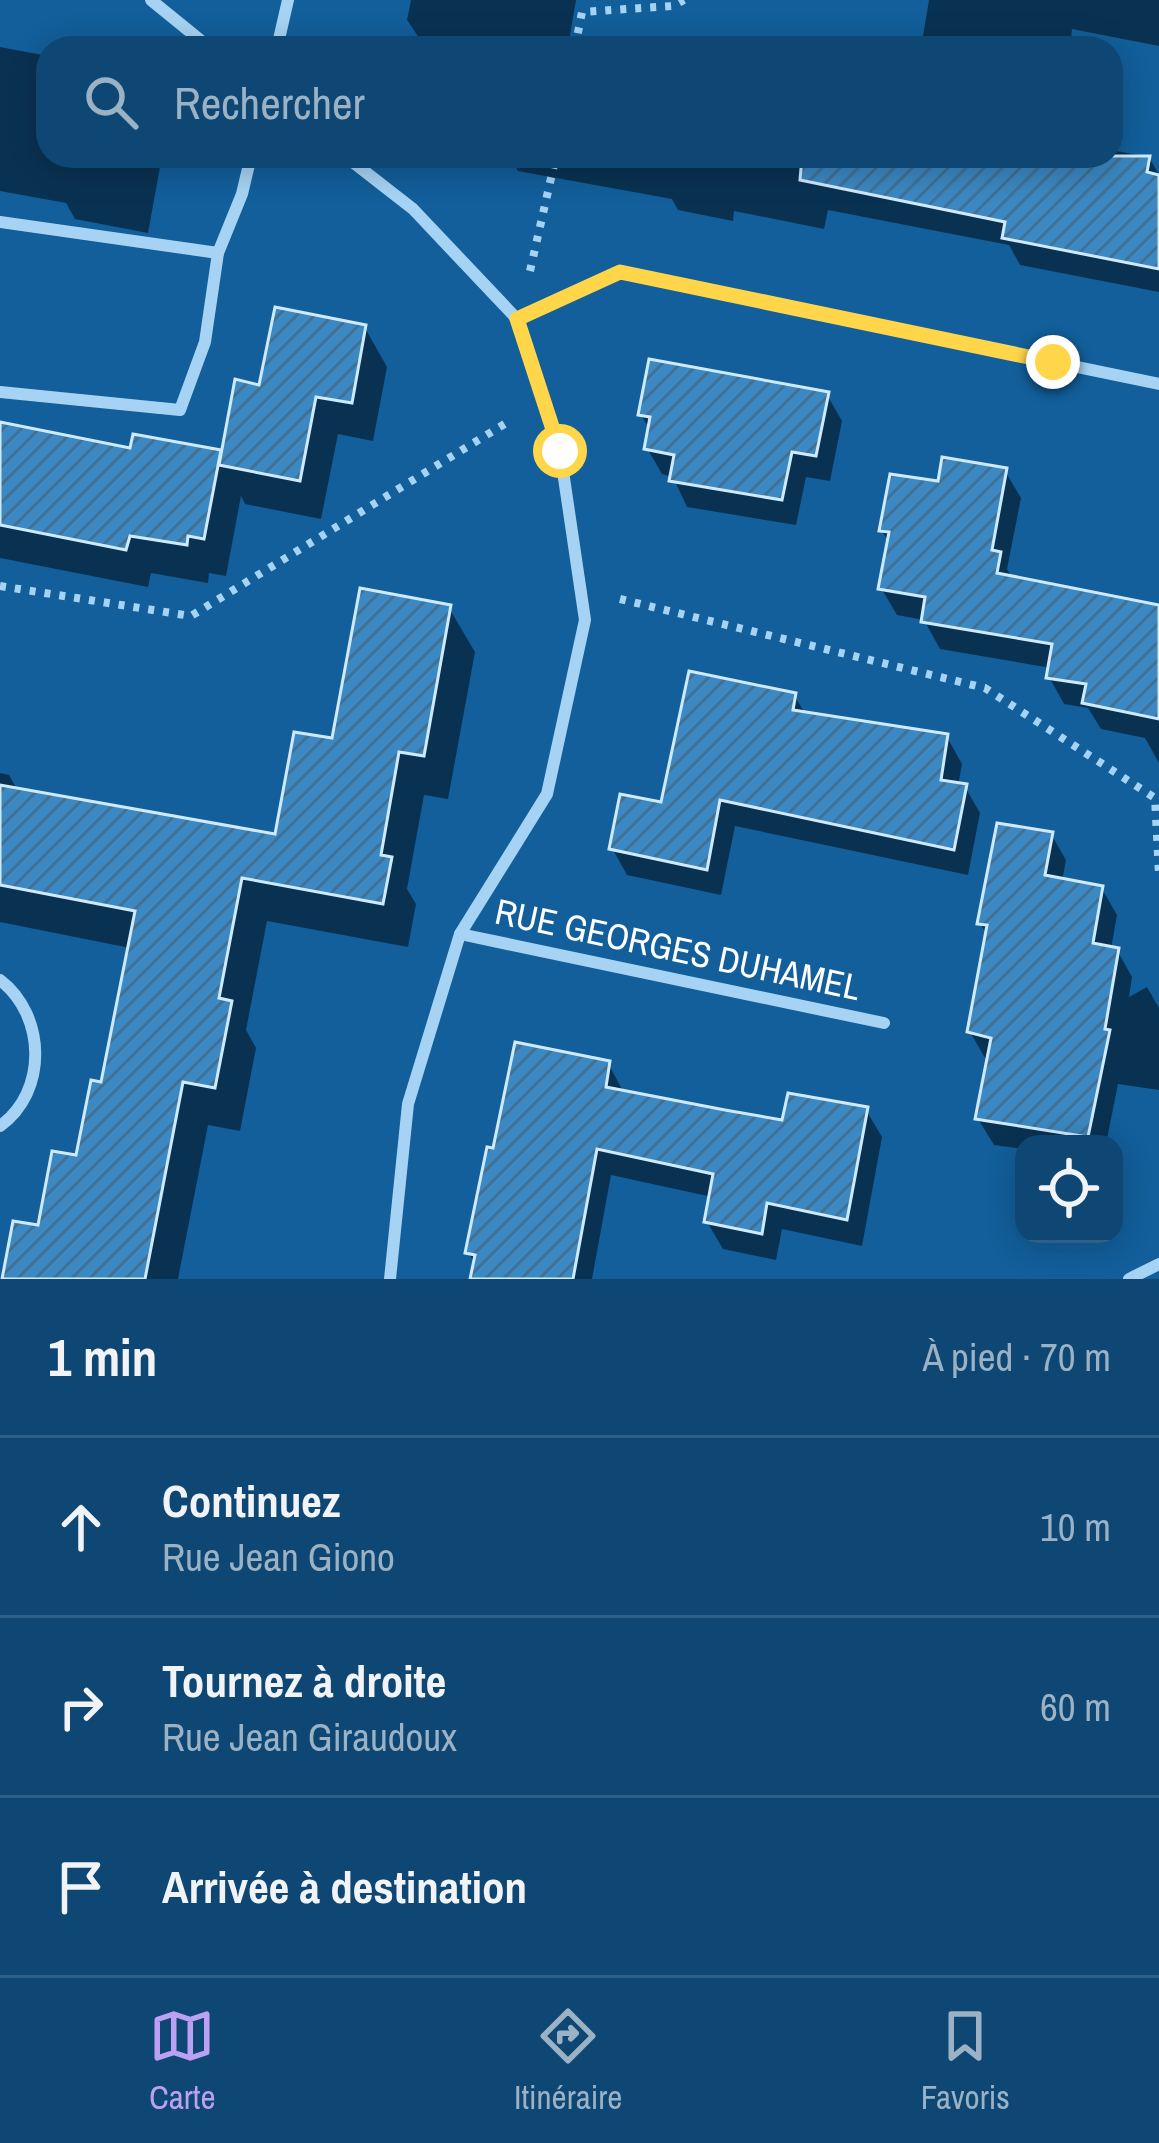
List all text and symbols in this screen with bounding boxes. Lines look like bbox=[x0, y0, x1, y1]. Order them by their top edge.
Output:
search box bbox=[36, 36, 1123, 168]
icon: search bbox=[78, 69, 144, 135]
text: Rechercher bbox=[174, 72, 365, 133]
route end bbox=[1026, 335, 1080, 389]
route start bbox=[533, 424, 587, 478]
street label: RUE GEORGES DUHAMEL bbox=[491, 887, 865, 1011]
map controls bbox=[1015, 1135, 1123, 1243]
button: locate bbox=[1015, 1135, 1123, 1243]
text: 1 min bbox=[48, 1323, 157, 1392]
text: À pied · 70 m bbox=[923, 1331, 1111, 1383]
text: Continuez bbox=[162, 1470, 340, 1531]
icon: ahead bbox=[48, 1494, 114, 1560]
text: 10 m bbox=[1040, 1501, 1111, 1553]
text: Rue Jean Giono bbox=[162, 1531, 395, 1583]
text: Tournez à droite bbox=[162, 1650, 446, 1711]
icon: right bbox=[48, 1674, 114, 1740]
text: 60 m bbox=[1040, 1681, 1111, 1733]
text: Rue Jean Giraudoux bbox=[162, 1711, 457, 1763]
icon: arrive bbox=[48, 1854, 114, 1920]
text: Arrivée à destination bbox=[162, 1856, 527, 1917]
tab: Carte bbox=[149, 2003, 215, 2119]
tab: Itinéraire bbox=[514, 2003, 622, 2119]
tab: Favoris bbox=[921, 2003, 1010, 2119]

